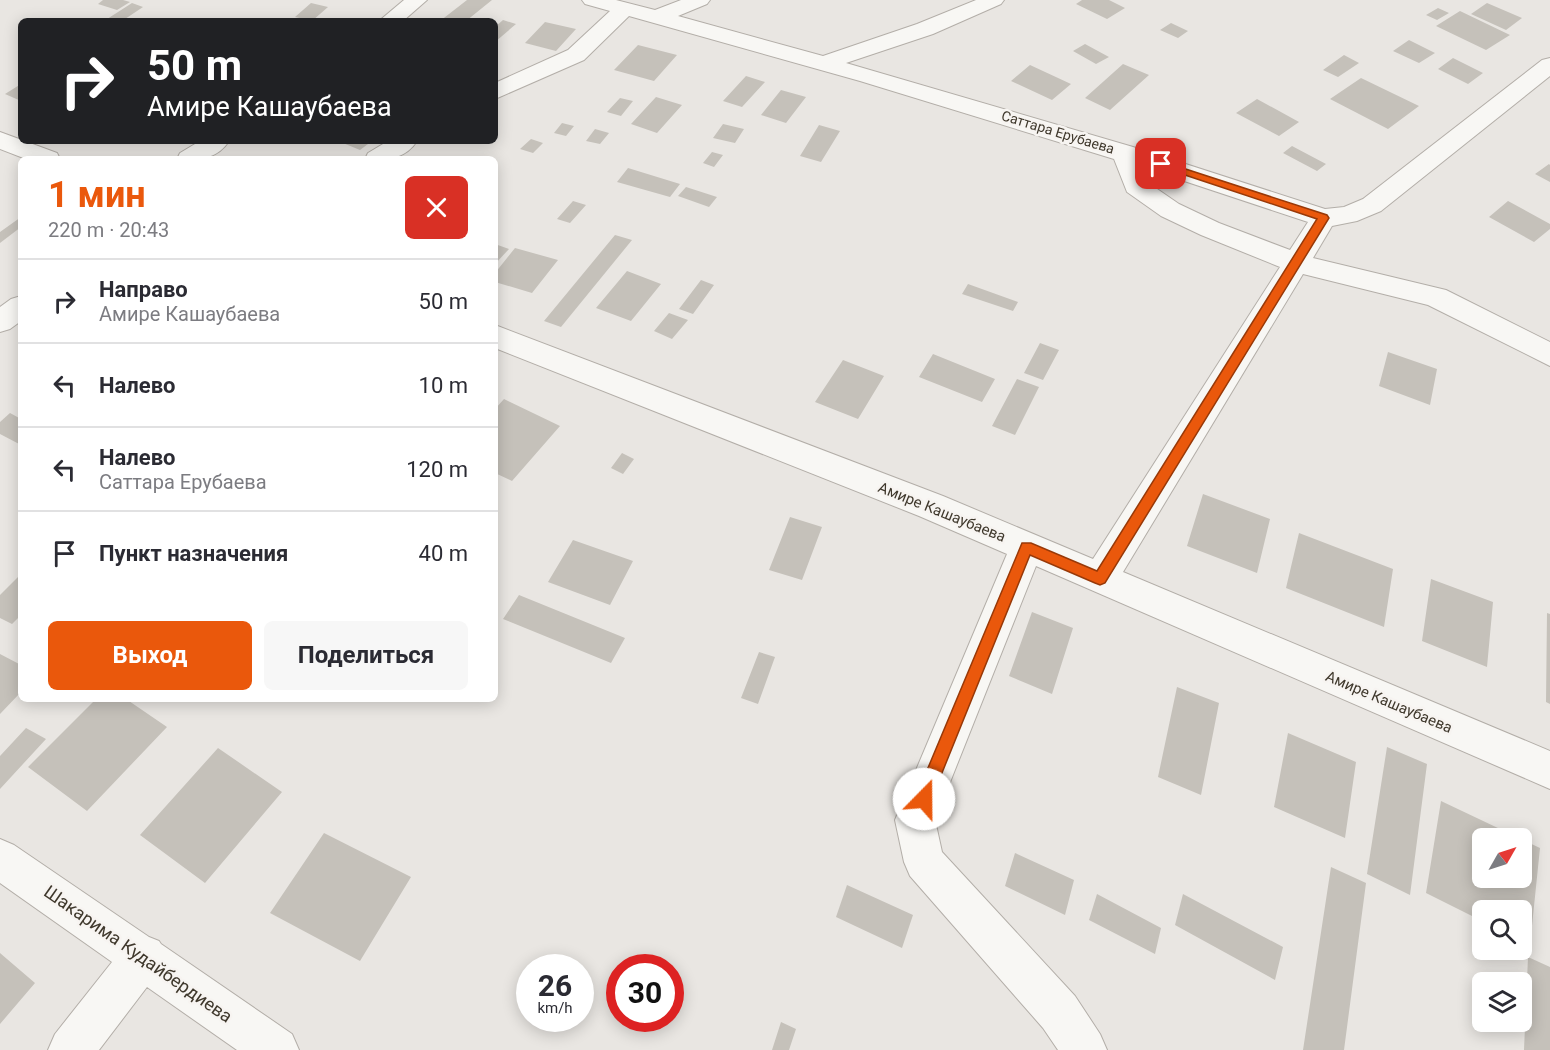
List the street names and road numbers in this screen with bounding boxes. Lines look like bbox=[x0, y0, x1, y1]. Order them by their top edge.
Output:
street label: Саттара Ерубаева bbox=[1000, 107, 1116, 157]
street label: Амире Кашаубаева bbox=[876, 478, 1008, 546]
street label: Амире Кашаубаева bbox=[1323, 667, 1455, 737]
street label: Шакарима Кудайбердиева bbox=[40, 880, 236, 1027]

